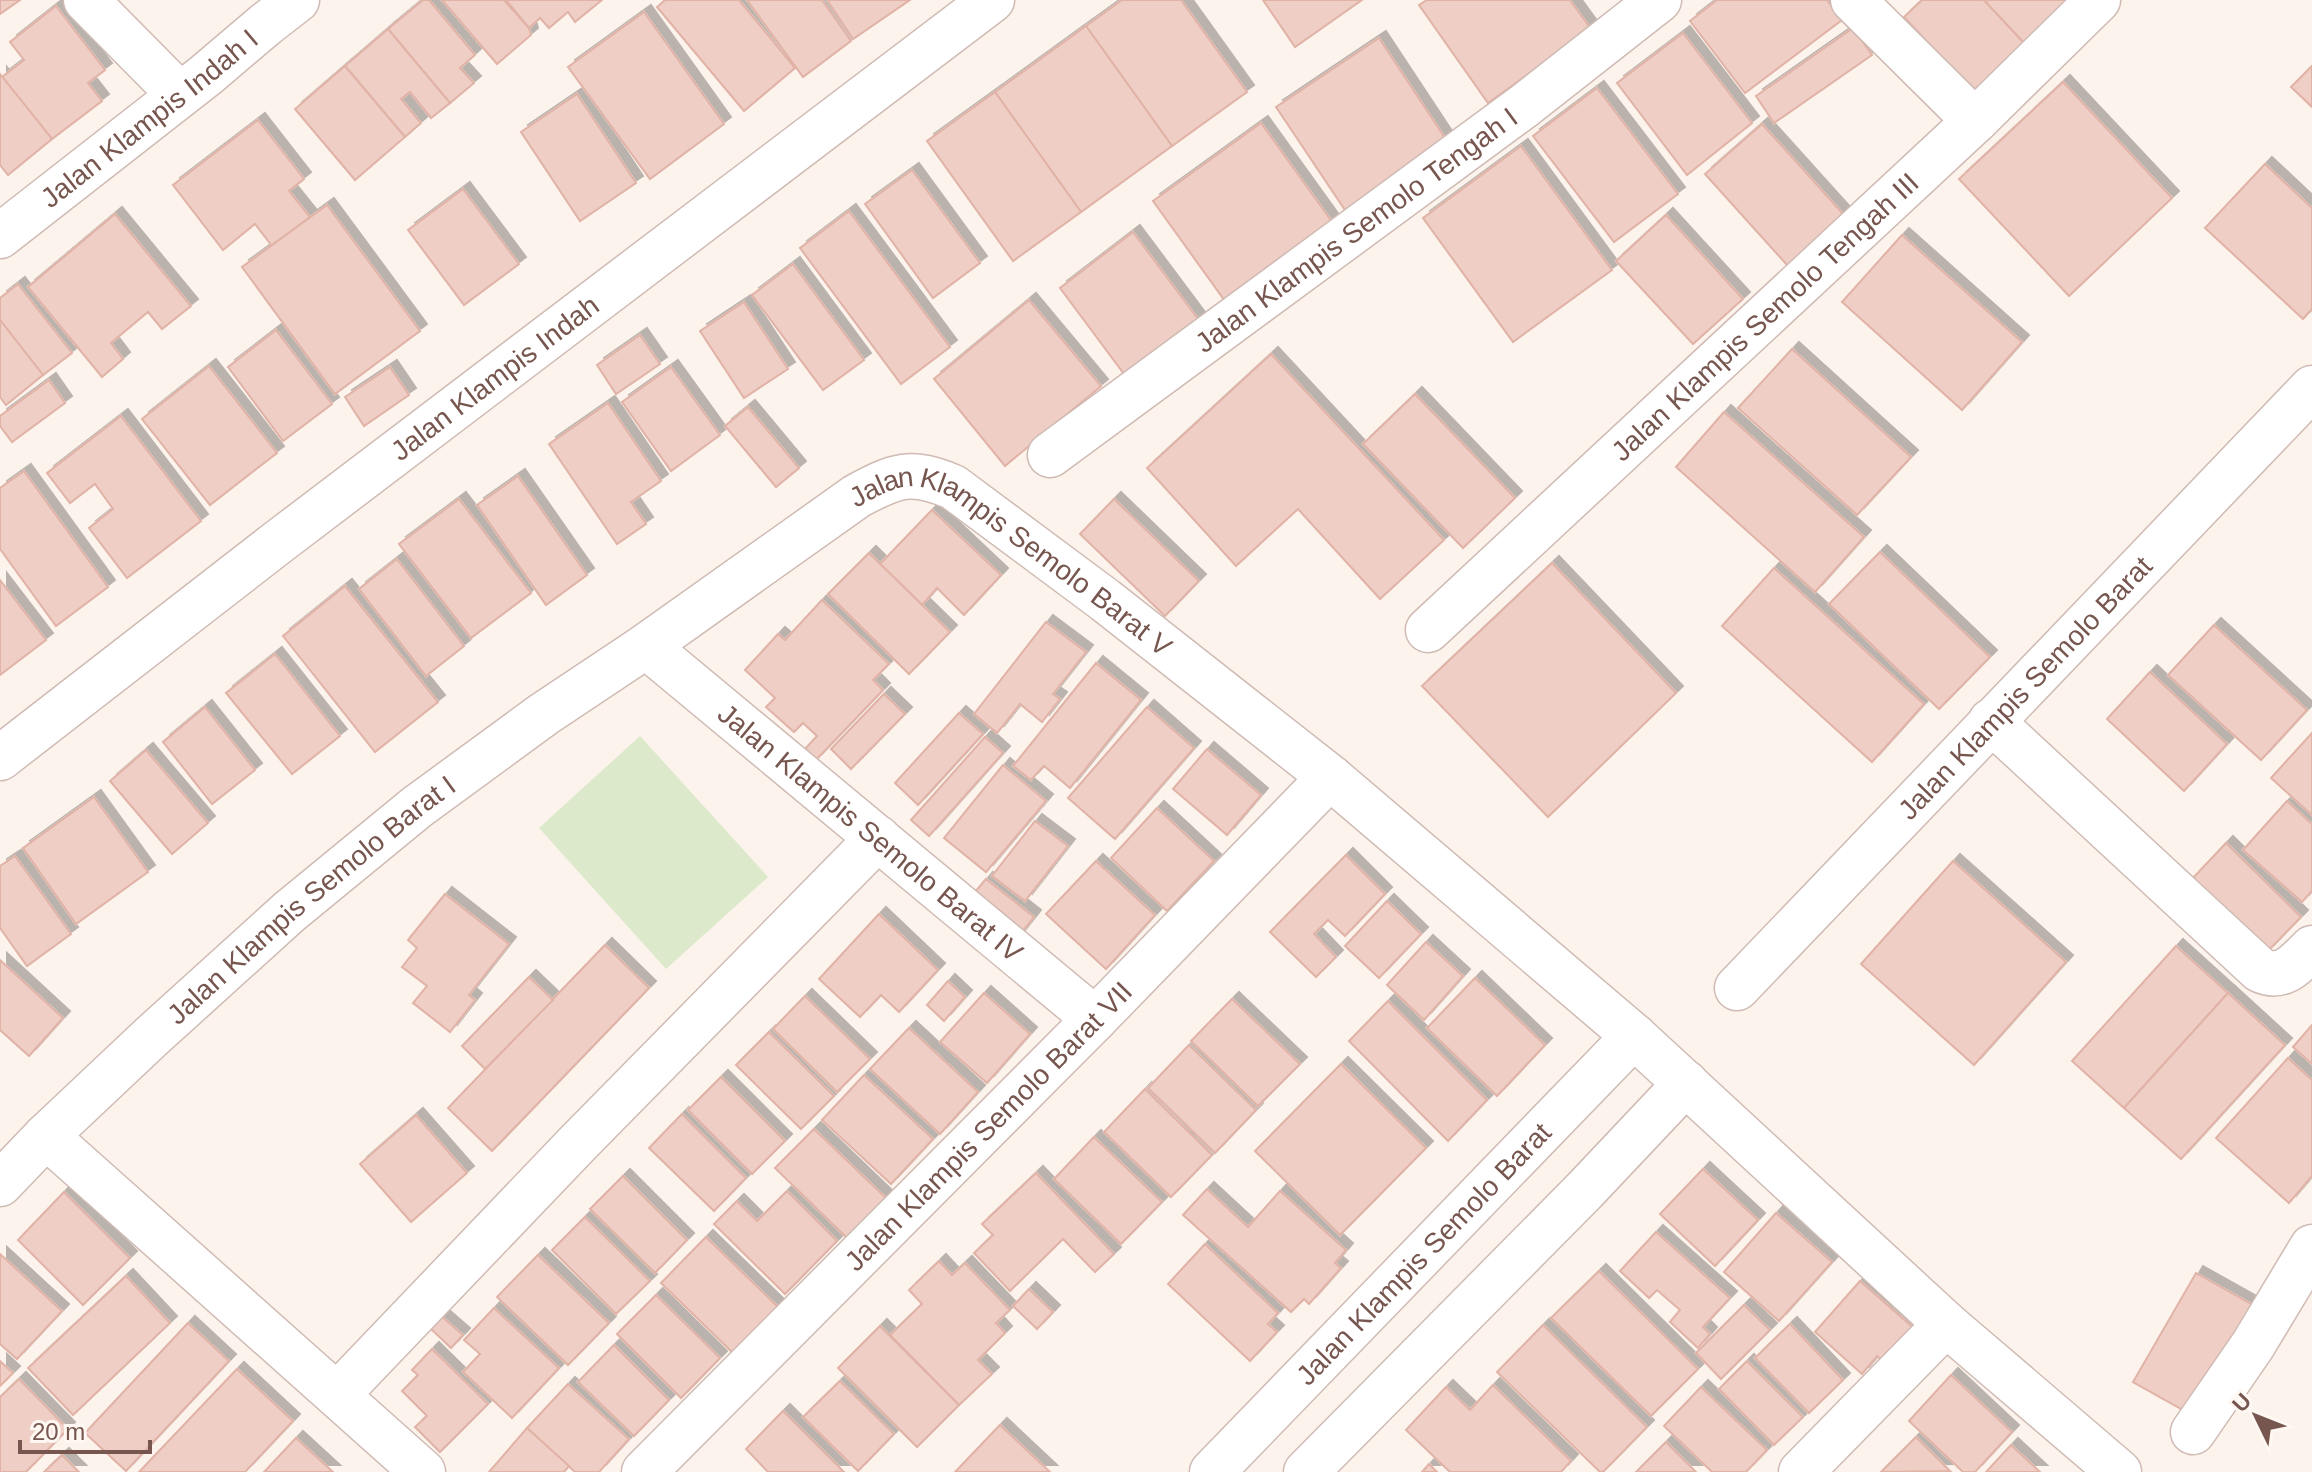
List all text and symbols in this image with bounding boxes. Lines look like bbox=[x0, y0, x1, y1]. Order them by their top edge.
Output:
street label: Jalan Klampis Indah I bbox=[35, 23, 264, 214]
street label: Jalan Klampis Semolo Tengah I bbox=[1189, 101, 1523, 358]
street label: Jalan Klampis Semolo Tengah III bbox=[1605, 167, 1924, 467]
street label: Jalan Klampis Indah bbox=[385, 289, 605, 466]
street label: Jalan Klampis Semolo Barat V bbox=[844, 460, 1178, 662]
street label: Jalan Klampis Semolo Barat bbox=[1892, 550, 2158, 825]
street label: Jalan Klampis Semolo Barat IV bbox=[712, 697, 1029, 968]
street label: Jalan Klampis Semolo Barat I bbox=[161, 769, 461, 1030]
street label: Jalan Klampis Semolo Barat VII bbox=[838, 975, 1138, 1277]
street label: Jalan Klampis Semolo Barat bbox=[1290, 1116, 1557, 1391]
north arrow bbox=[2216, 1376, 2296, 1456]
text: U bbox=[2227, 1388, 2256, 1417]
scale bar bbox=[20, 1404, 150, 1454]
text: 20 m bbox=[32, 1418, 85, 1445]

